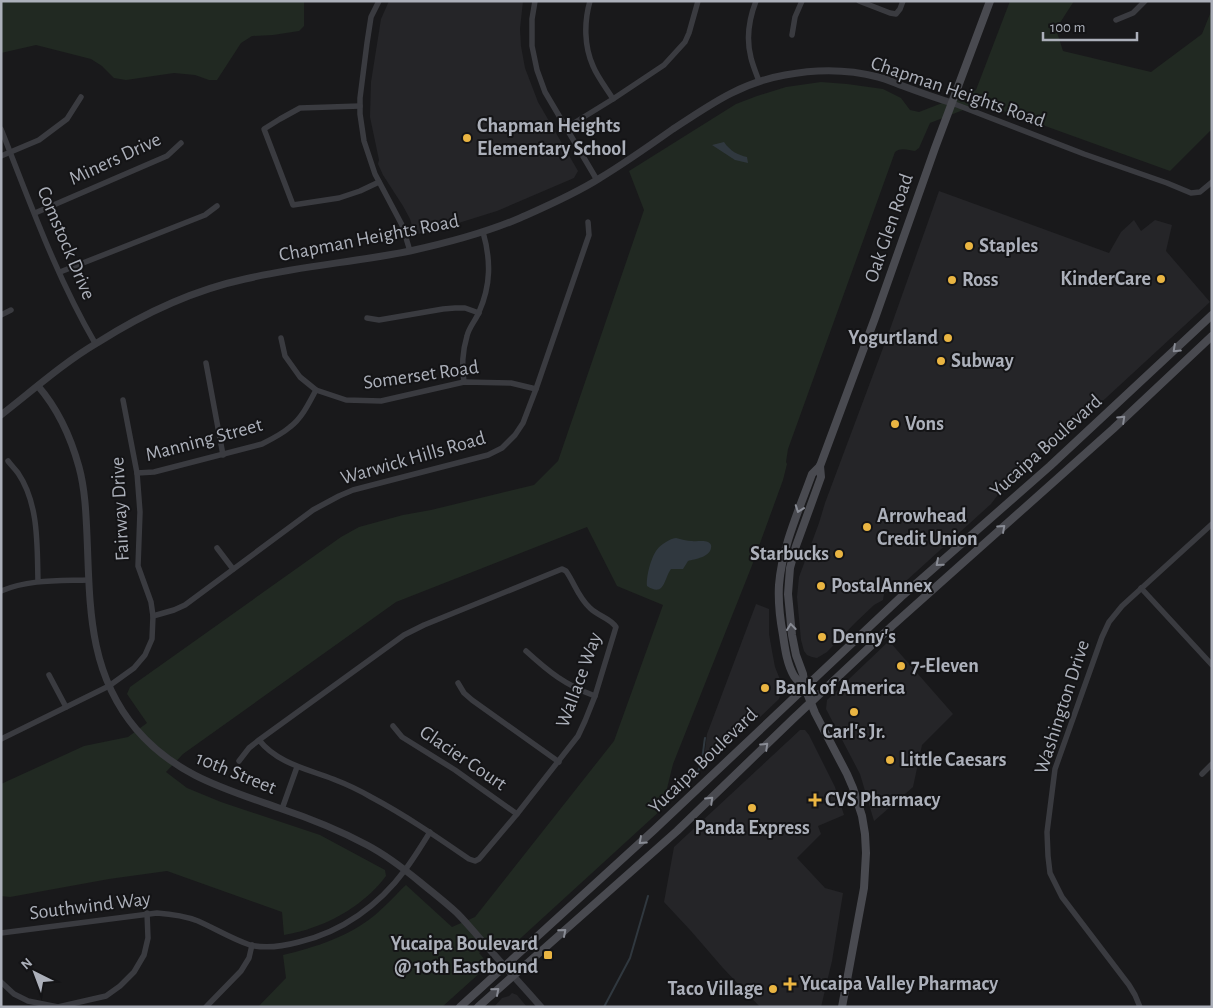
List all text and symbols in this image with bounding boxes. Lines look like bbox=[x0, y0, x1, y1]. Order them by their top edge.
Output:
scale bar bbox=[1043, 10, 1137, 42]
text: 100 m bbox=[1050, 20, 1085, 35]
street label: Chapman Heights Road bbox=[868, 53, 1048, 131]
place label: Chapman Heights Elementary School bbox=[477, 116, 626, 159]
street label: Miners Drive bbox=[66, 129, 164, 189]
marker: Chapman Heights Elementary School bbox=[461, 132, 473, 144]
street label: Oak Glen Road bbox=[861, 171, 917, 285]
street label: Comstock Drive bbox=[33, 184, 99, 302]
street label: Chapman Heights Road bbox=[277, 211, 461, 265]
place label: Staples bbox=[979, 236, 1038, 256]
marker: Staples bbox=[963, 240, 975, 252]
place label: KinderCare bbox=[1060, 269, 1151, 289]
place label: Ross bbox=[962, 270, 999, 290]
marker: KinderCare bbox=[1155, 273, 1167, 285]
marker: Ross bbox=[946, 274, 958, 286]
place label: Yogurtland bbox=[848, 328, 938, 348]
marker: Yogurtland bbox=[942, 332, 954, 344]
one-way arrow bbox=[1173, 343, 1182, 352]
place label: Subway bbox=[951, 351, 1014, 371]
marker: Subway bbox=[935, 355, 947, 367]
street label: Somerset Road bbox=[362, 357, 480, 393]
street label: Yucaipa Boulevard bbox=[986, 391, 1106, 501]
place label: Vons bbox=[905, 414, 944, 434]
street label: Manning Street bbox=[143, 415, 265, 465]
one-way arrow bbox=[1117, 416, 1126, 425]
marker: Vons bbox=[889, 418, 901, 430]
street label: Warwick Hills Road bbox=[338, 428, 488, 488]
street label: Fairway Drive bbox=[107, 456, 133, 562]
one-way arrow bbox=[795, 505, 805, 513]
place label: Arrowhead Credit Union bbox=[877, 506, 978, 549]
marker: Arrowhead Credit Union bbox=[861, 521, 873, 533]
one-way arrow bbox=[996, 525, 1005, 534]
place label: Starbucks bbox=[750, 544, 829, 564]
marker: Starbucks bbox=[833, 548, 845, 560]
one-way arrow bbox=[936, 558, 945, 566]
place label: PostalAnnex bbox=[831, 576, 933, 596]
marker: PostalAnnex bbox=[815, 580, 827, 592]
one-way arrow bbox=[786, 622, 797, 630]
place label: Denny's bbox=[832, 627, 896, 647]
street label: Wallace Way bbox=[553, 629, 606, 730]
marker: Denny's bbox=[816, 631, 828, 643]
street label: Washington Drive bbox=[1031, 637, 1093, 777]
place label: 7-Eleven bbox=[911, 656, 979, 676]
marker: 7-Eleven bbox=[895, 660, 907, 672]
place label: Bank of America bbox=[775, 678, 906, 698]
marker: Bank of America bbox=[759, 682, 771, 694]
street label: Yucaipa Boulevard bbox=[645, 704, 761, 818]
marker: Carl's Jr. bbox=[848, 706, 860, 718]
street label: Glacier Court bbox=[416, 722, 511, 795]
place label: Carl's Jr. bbox=[822, 722, 886, 742]
one-way arrow bbox=[759, 743, 768, 752]
street label: 10th Street bbox=[193, 748, 280, 798]
place label: Little Caesars bbox=[900, 750, 1007, 770]
marker: Little Caesars bbox=[884, 754, 896, 766]
place label: CVS Pharmacy bbox=[825, 790, 940, 810]
marker: CVS Pharmacy bbox=[809, 794, 821, 806]
one-way arrow bbox=[704, 796, 713, 805]
marker: Panda Express bbox=[746, 802, 758, 814]
place label: Panda Express bbox=[694, 818, 810, 838]
one-way arrow bbox=[639, 835, 648, 844]
street label: Southwind Way bbox=[28, 889, 152, 923]
one-way arrow bbox=[558, 929, 567, 938]
place label: Yucaipa Boulevard @ 10th Eastbound bbox=[390, 934, 538, 977]
north arrow bbox=[10, 948, 60, 998]
marker: Yucaipa Boulevard @ 10th Eastbound bbox=[542, 949, 554, 961]
text: N bbox=[19, 956, 35, 973]
place label: Yucaipa Valley Pharmacy bbox=[800, 974, 998, 994]
marker: Yucaipa Valley Pharmacy bbox=[784, 978, 796, 990]
place label: Taco Village bbox=[668, 979, 763, 999]
marker: Taco Village bbox=[767, 983, 779, 995]
one-way arrow bbox=[490, 988, 499, 997]

